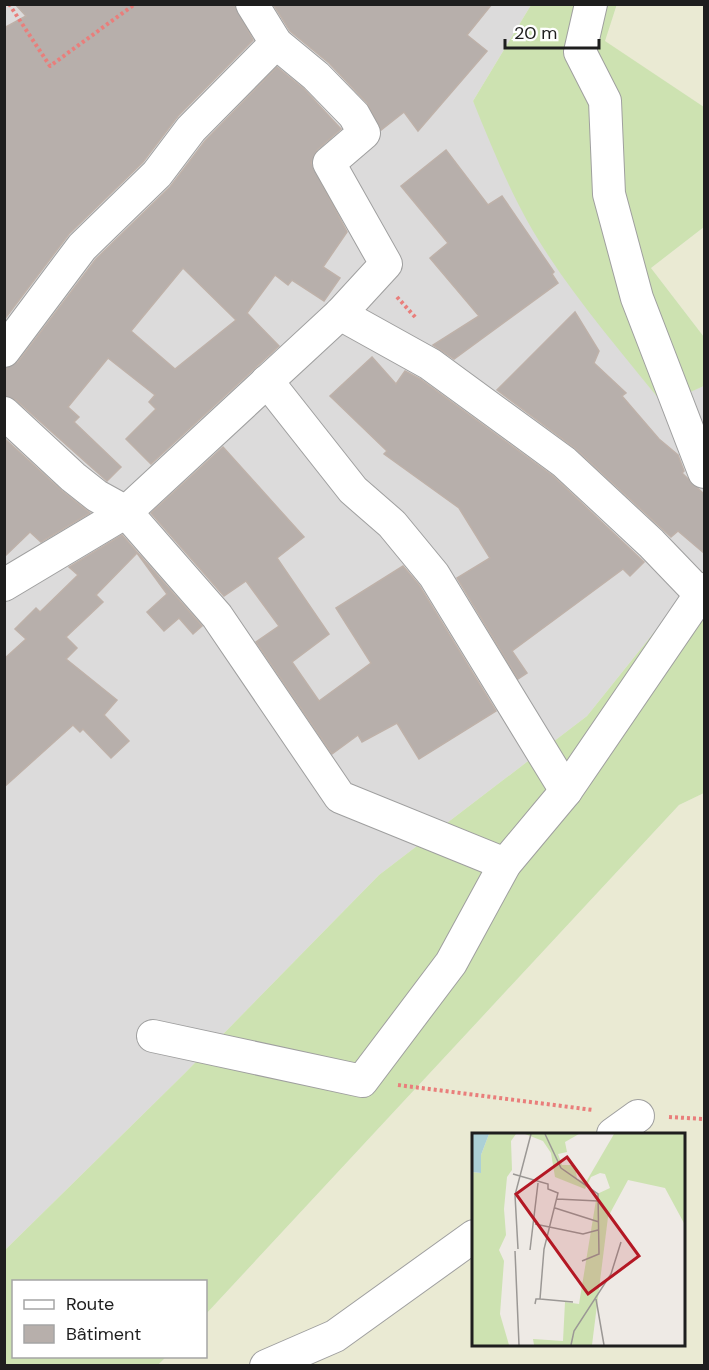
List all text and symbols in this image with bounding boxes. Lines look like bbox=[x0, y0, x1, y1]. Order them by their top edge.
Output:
scale bar bbox=[505, 12, 600, 50]
text: 20 m bbox=[514, 21, 557, 45]
inset map bbox=[472, 1133, 685, 1346]
legend bbox=[12, 1280, 207, 1358]
text: Route bbox=[66, 1292, 114, 1316]
text: Bâtiment bbox=[66, 1322, 141, 1346]

